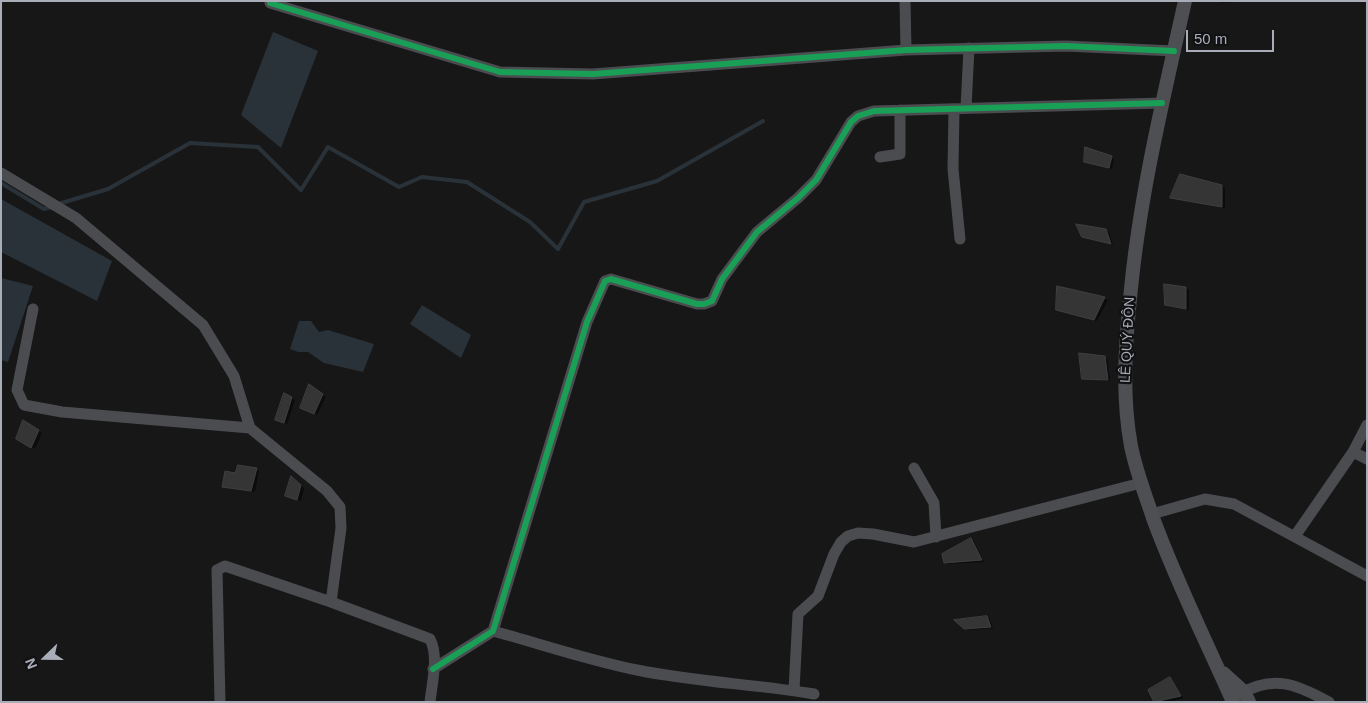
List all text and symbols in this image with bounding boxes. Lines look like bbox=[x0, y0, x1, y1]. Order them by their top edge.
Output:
scale bar bbox=[1188, 20, 1276, 52]
text: 50 m bbox=[1194, 30, 1227, 47]
street label: LÊ QUÝ ĐÔN bbox=[1117, 296, 1139, 384]
north arrow bbox=[20, 633, 70, 683]
text: N bbox=[22, 656, 40, 671]

